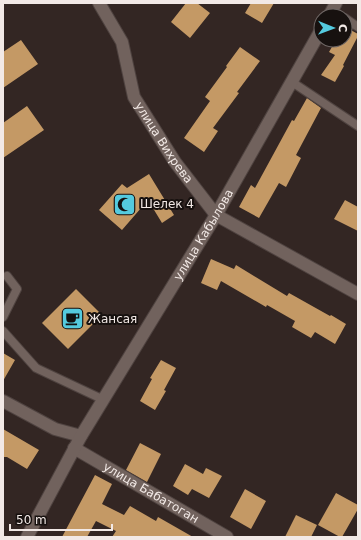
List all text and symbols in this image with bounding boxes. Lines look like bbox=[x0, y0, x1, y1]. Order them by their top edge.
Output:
north arrow bbox=[313, 8, 353, 48]
text: С bbox=[336, 24, 349, 32]
street label: улица Вихрева bbox=[132, 99, 196, 186]
street label: улица Кабылова bbox=[171, 187, 236, 283]
mosque icon: Шелек 4 bbox=[112, 191, 138, 217]
place label: Шелек 4 bbox=[140, 197, 194, 211]
cafe icon: Жансая bbox=[59, 306, 85, 332]
place label: Жансая bbox=[88, 312, 137, 326]
street label: улица Бабатоган bbox=[101, 460, 201, 526]
scale bar bbox=[10, 506, 112, 532]
text: 50 m bbox=[16, 513, 47, 527]

